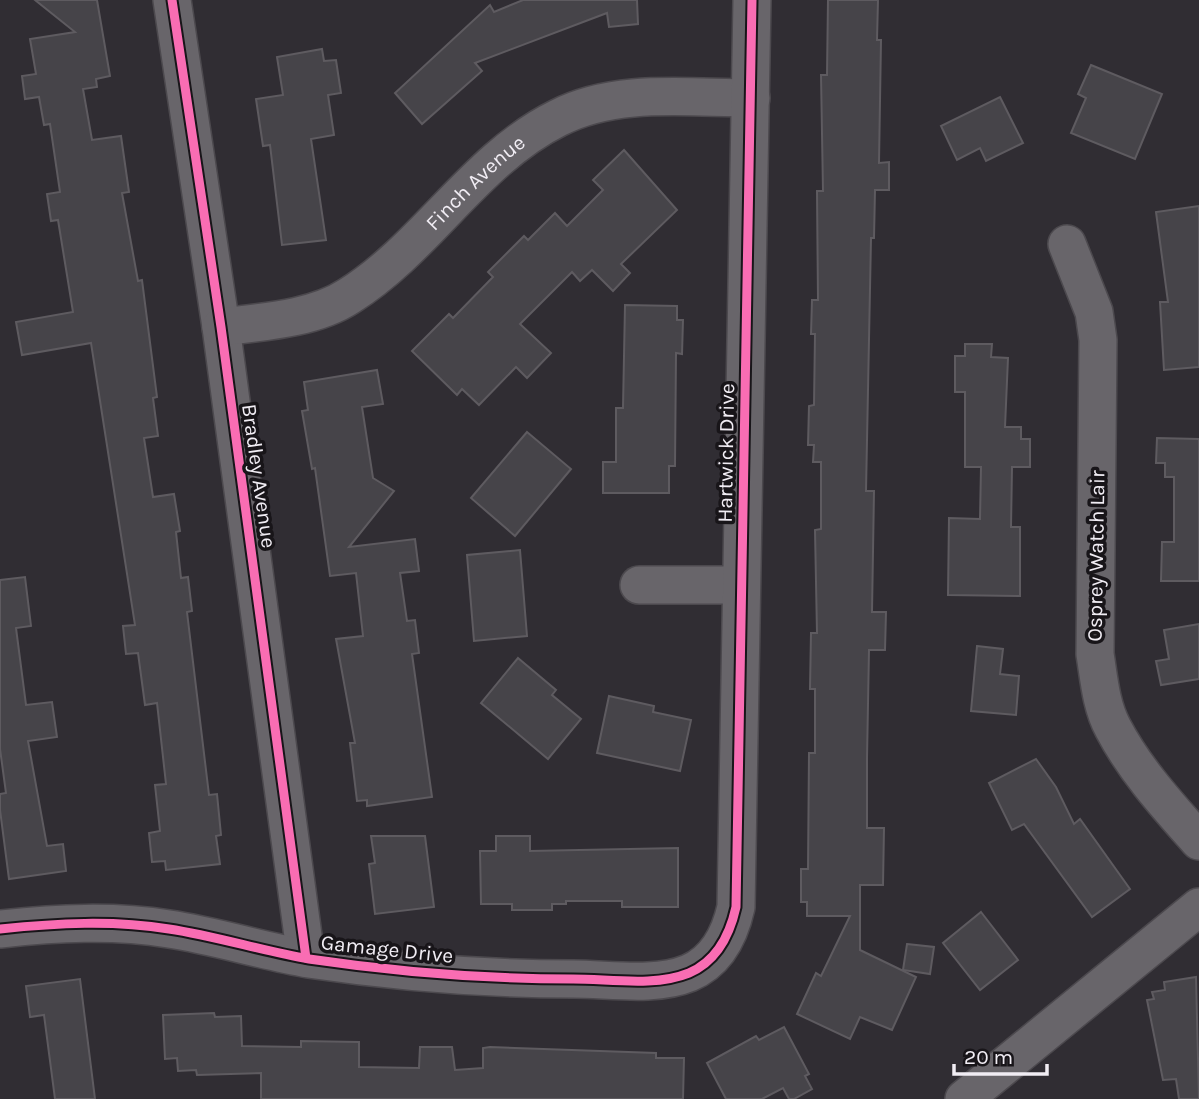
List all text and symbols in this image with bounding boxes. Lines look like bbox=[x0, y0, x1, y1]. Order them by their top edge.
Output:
street label: Finch Avenue bbox=[421, 130, 530, 235]
street label: Hartwick Drive bbox=[713, 383, 739, 523]
street label: Bradley Avenue bbox=[237, 402, 281, 550]
street label: Osprey Watch Lair bbox=[1083, 470, 1109, 642]
street label: Gamage Drive bbox=[320, 930, 454, 968]
scale bar bbox=[954, 1032, 1047, 1076]
text: 20 m bbox=[964, 1045, 1013, 1069]

